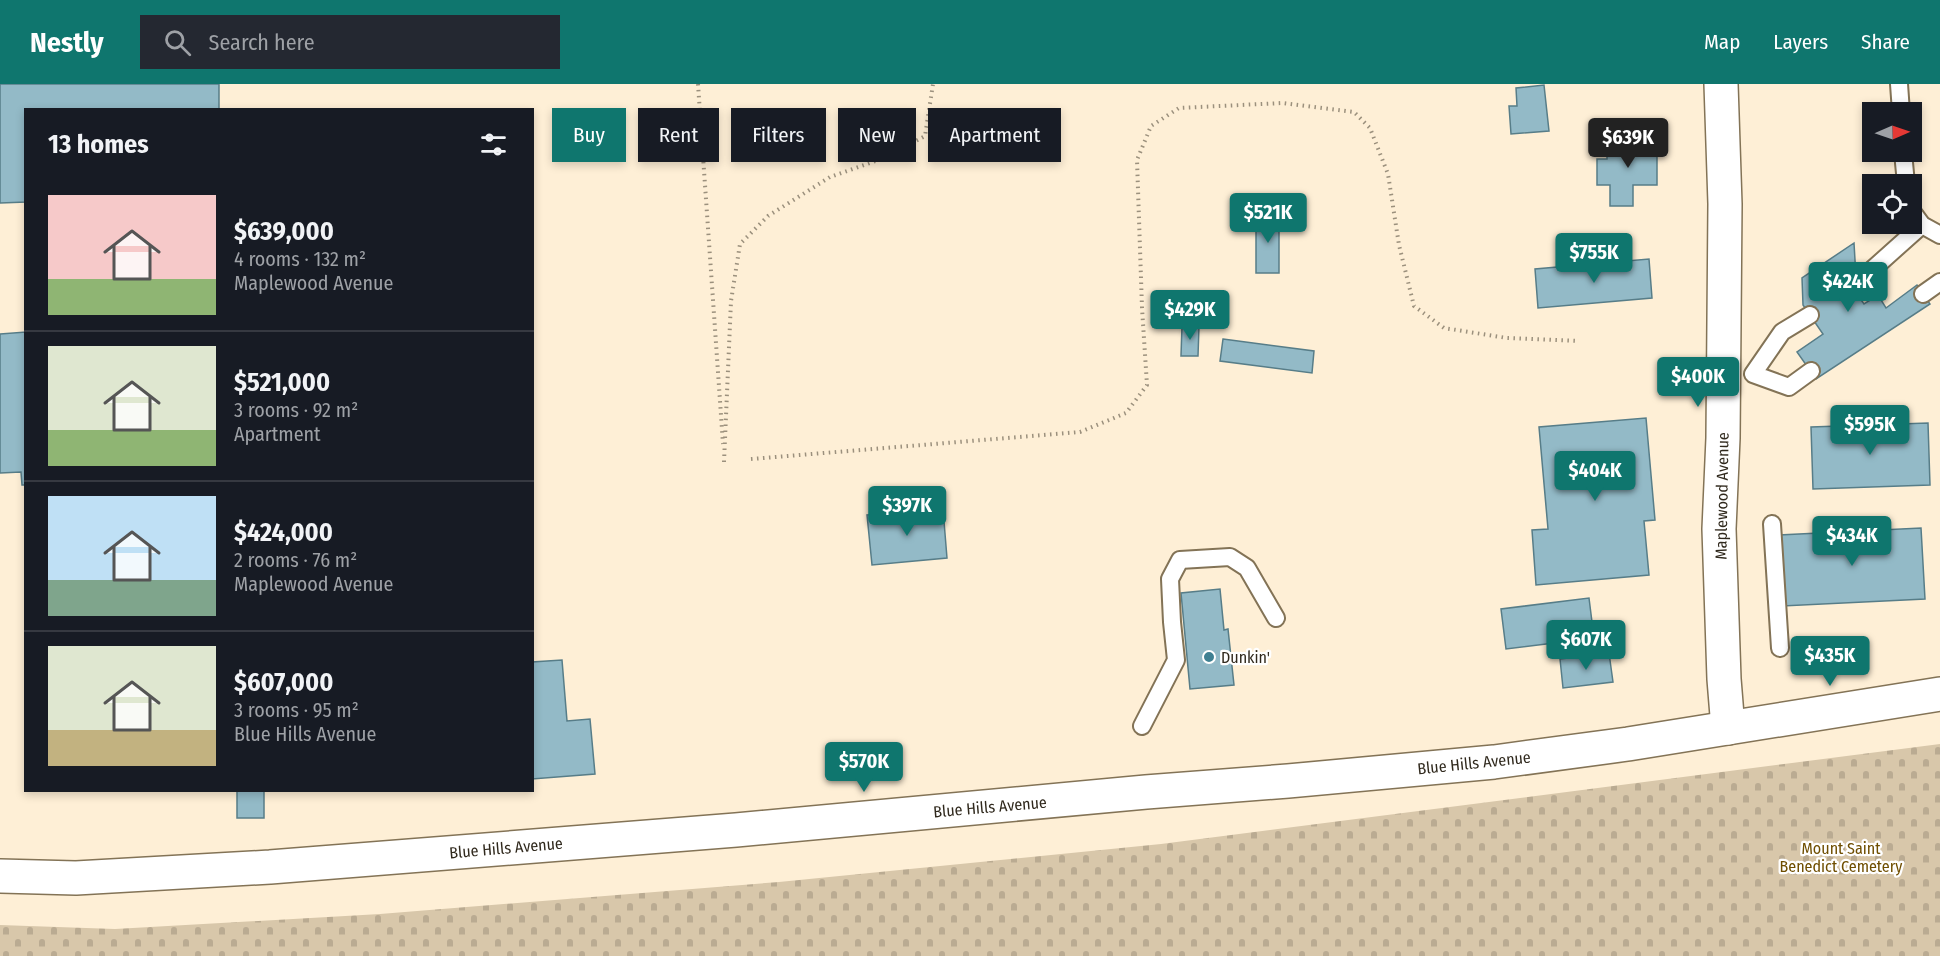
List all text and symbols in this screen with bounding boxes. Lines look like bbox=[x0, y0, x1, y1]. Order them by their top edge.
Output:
search box bbox=[140, 15, 560, 69]
text: Nestly bbox=[30, 26, 104, 59]
icon: search bbox=[161, 26, 194, 59]
text: Search here bbox=[209, 29, 315, 56]
text: Map bbox=[1704, 29, 1740, 55]
text: Layers bbox=[1773, 29, 1828, 55]
text: Share bbox=[1861, 29, 1910, 55]
north arrow bbox=[1862, 102, 1922, 162]
map controls bbox=[1862, 102, 1922, 234]
chip: Buy bbox=[552, 108, 626, 162]
chip: Rent bbox=[638, 108, 719, 162]
chip: Filters bbox=[731, 108, 826, 162]
chip: New bbox=[838, 108, 916, 162]
chip: Apartment bbox=[928, 108, 1061, 162]
pin: $639K bbox=[1586, 118, 1670, 169]
text: $639K bbox=[1602, 125, 1654, 149]
icon: filters bbox=[477, 128, 510, 161]
text: 13 homes bbox=[48, 129, 149, 160]
button: locate bbox=[1862, 174, 1922, 234]
pin: $521K bbox=[1226, 193, 1310, 244]
text: $521K bbox=[1244, 200, 1292, 224]
text: $639,000 bbox=[234, 216, 334, 247]
icon: home bbox=[96, 219, 168, 291]
pin: $755K bbox=[1552, 233, 1636, 284]
text: $755K bbox=[1569, 240, 1619, 264]
text: 4 rooms · 132 m² bbox=[234, 247, 366, 271]
pin: $424K bbox=[1806, 262, 1890, 313]
text: $424K bbox=[1823, 269, 1873, 293]
text: Maplewood Avenue bbox=[234, 271, 393, 295]
pin: $429K bbox=[1148, 290, 1232, 341]
text: $429K bbox=[1164, 297, 1216, 321]
pin: $400K bbox=[1656, 357, 1740, 408]
text: $400K bbox=[1671, 364, 1725, 388]
text: $521,000 bbox=[234, 367, 330, 398]
icon: home bbox=[96, 370, 168, 442]
text: 3 rooms · 92 m² bbox=[234, 398, 358, 422]
pin: $595K bbox=[1828, 405, 1912, 456]
text: $595K bbox=[1844, 412, 1896, 436]
text: Apartment bbox=[234, 422, 321, 446]
street label: Maplewood Avenue bbox=[1711, 432, 1733, 560]
pin: $404K bbox=[1553, 451, 1637, 502]
text: $404K bbox=[1568, 458, 1622, 482]
pin: $397K bbox=[865, 486, 949, 537]
text: $397K bbox=[882, 493, 932, 517]
pin: $434K bbox=[1810, 516, 1894, 567]
text: $424,000 bbox=[234, 517, 333, 548]
icon: home bbox=[96, 520, 168, 592]
text: $434K bbox=[1826, 523, 1878, 547]
text: 2 rooms · 76 m² bbox=[234, 548, 357, 572]
text: Maplewood Avenue bbox=[234, 572, 393, 596]
pin: $607K bbox=[1544, 620, 1628, 671]
text: $607K bbox=[1560, 627, 1612, 651]
pin: $435K bbox=[1788, 636, 1872, 687]
text: $435K bbox=[1805, 643, 1855, 667]
place label: Dunkin' bbox=[1221, 648, 1270, 667]
marker: Dunkin' bbox=[1202, 650, 1216, 664]
text: $607,000 bbox=[234, 667, 333, 698]
icon: home bbox=[96, 670, 168, 742]
text: 3 rooms · 95 m² bbox=[234, 698, 359, 722]
text: Blue Hills Avenue bbox=[234, 722, 376, 746]
pin: $570K bbox=[822, 742, 906, 793]
street label: Blue Hills Avenue bbox=[1416, 748, 1532, 778]
text: $570K bbox=[839, 749, 889, 773]
street label: Blue Hills Avenue bbox=[932, 793, 1048, 821]
street label: Blue Hills Avenue bbox=[448, 834, 564, 862]
park label: Mount Saint Benedict Cemetery bbox=[1780, 839, 1903, 876]

